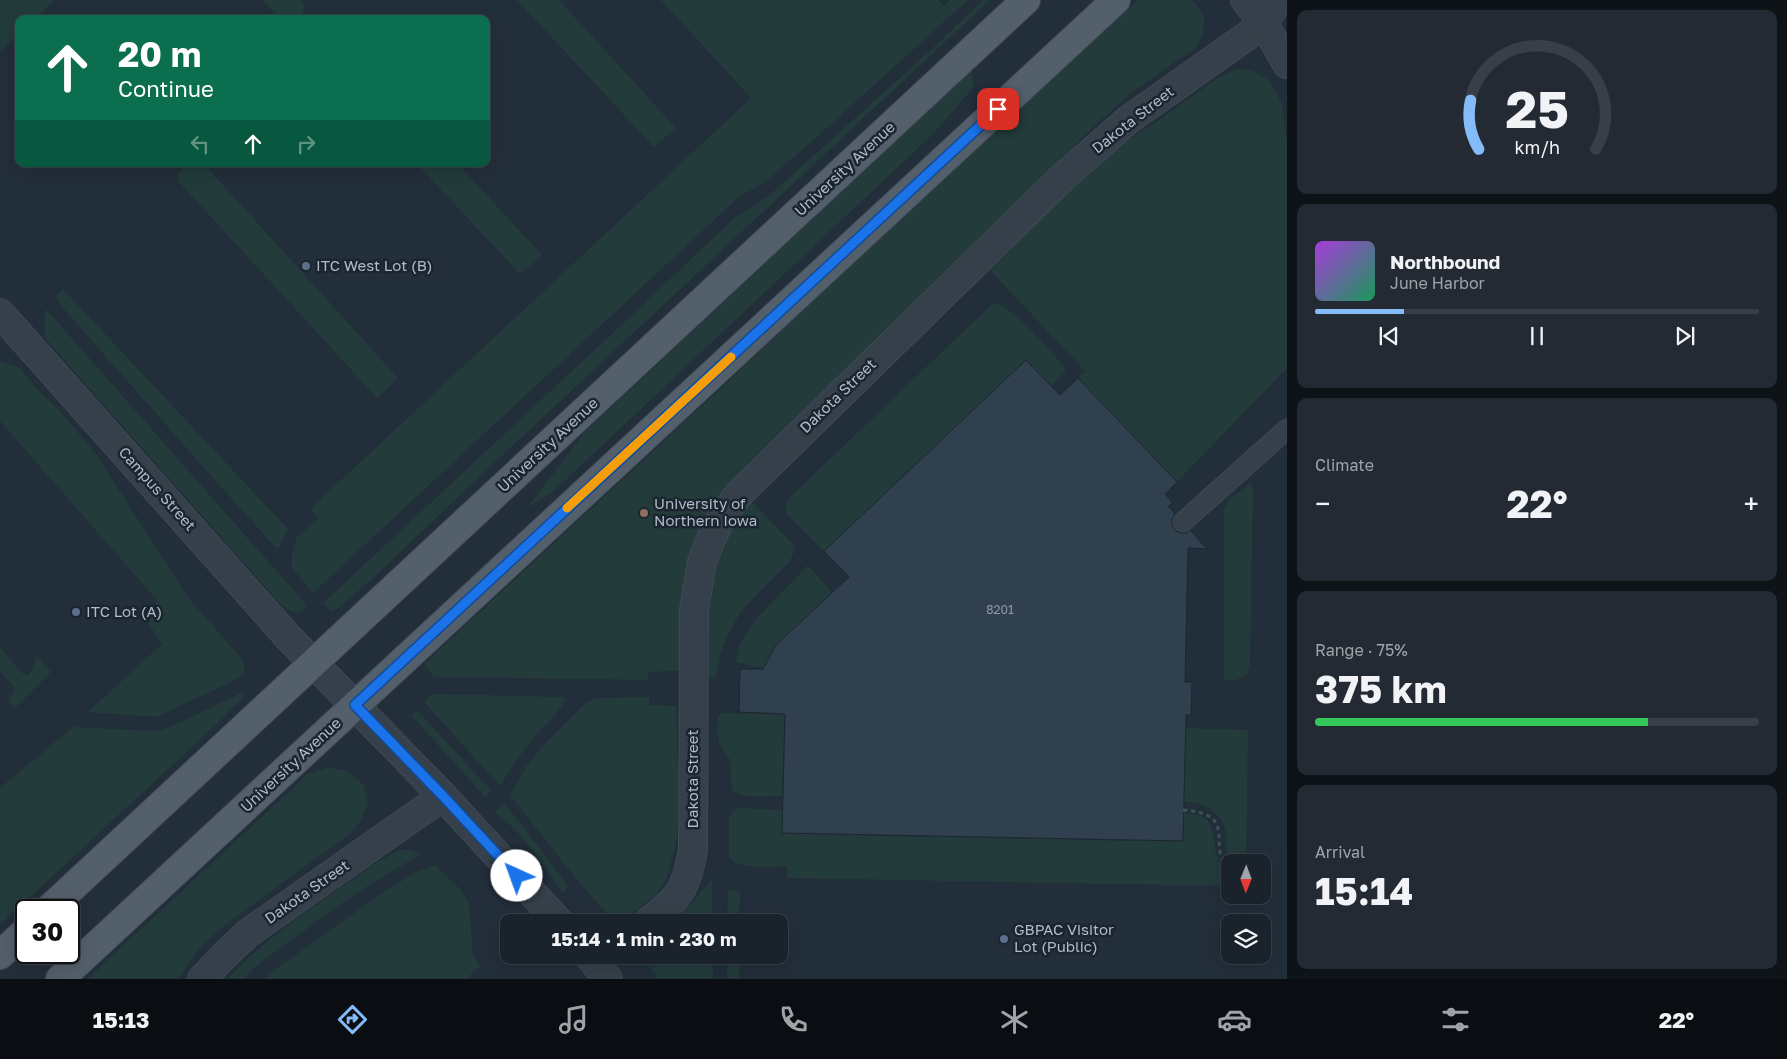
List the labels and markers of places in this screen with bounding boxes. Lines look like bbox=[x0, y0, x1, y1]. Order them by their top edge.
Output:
pin bbox=[977, 88, 1019, 130]
place label: ITC West Lot (B) bbox=[316, 256, 432, 274]
marker: ITC West Lot (B) bbox=[300, 260, 312, 272]
place label: University of Northern Iowa bbox=[654, 494, 757, 529]
marker: University of Northern Iowa bbox=[638, 507, 650, 519]
place label: ITC Lot (A) bbox=[86, 602, 162, 620]
marker: ITC Lot (A) bbox=[70, 606, 82, 618]
place label: GBPAC Visitor Lot (Public) bbox=[1014, 920, 1114, 955]
marker: GBPAC Visitor Lot (Public) bbox=[998, 933, 1010, 945]

